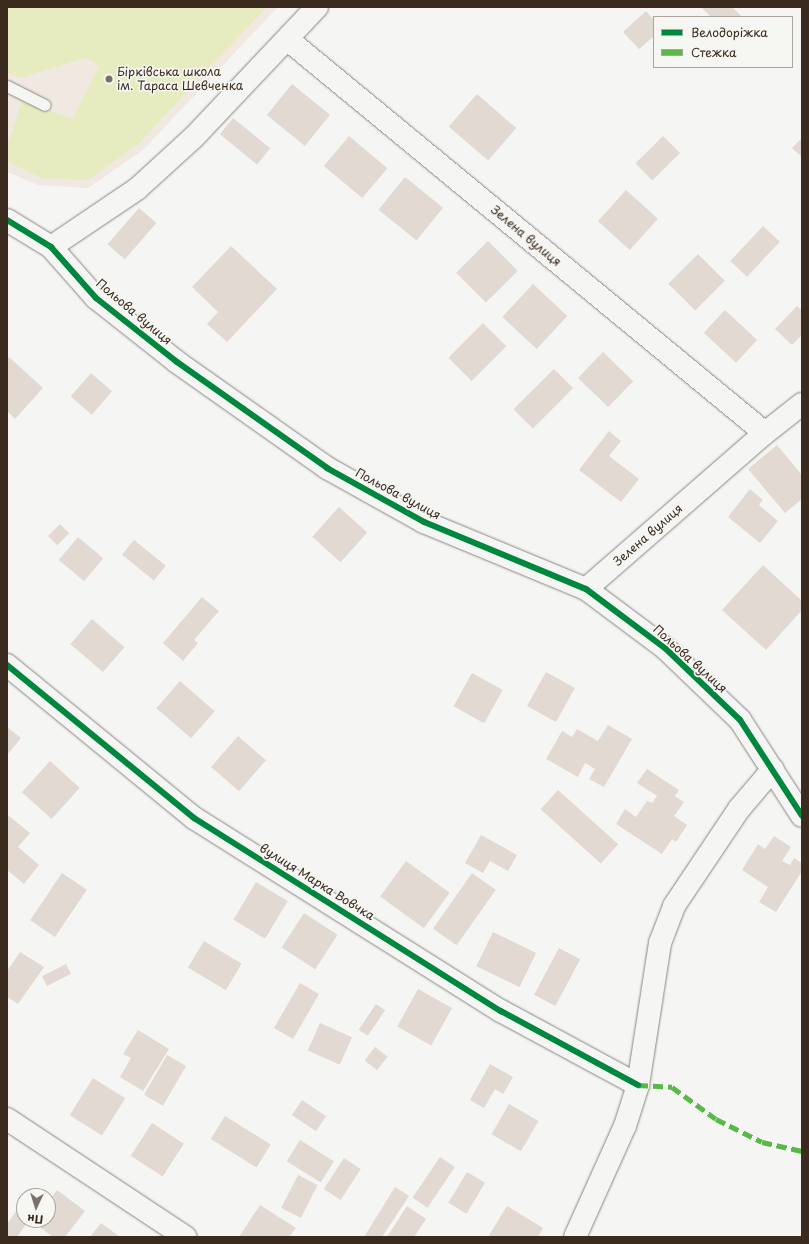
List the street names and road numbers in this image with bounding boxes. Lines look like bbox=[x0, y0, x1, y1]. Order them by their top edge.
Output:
street label: Зелена вулиця bbox=[488, 202, 564, 270]
street label: Польова вулиця bbox=[93, 276, 175, 348]
street label: Польова вулиця bbox=[353, 465, 443, 523]
street label: Зелена вулиця bbox=[610, 501, 686, 569]
street label: Польова вулиця bbox=[650, 622, 730, 696]
street label: вулиця Марка Вовчка bbox=[256, 840, 378, 924]

